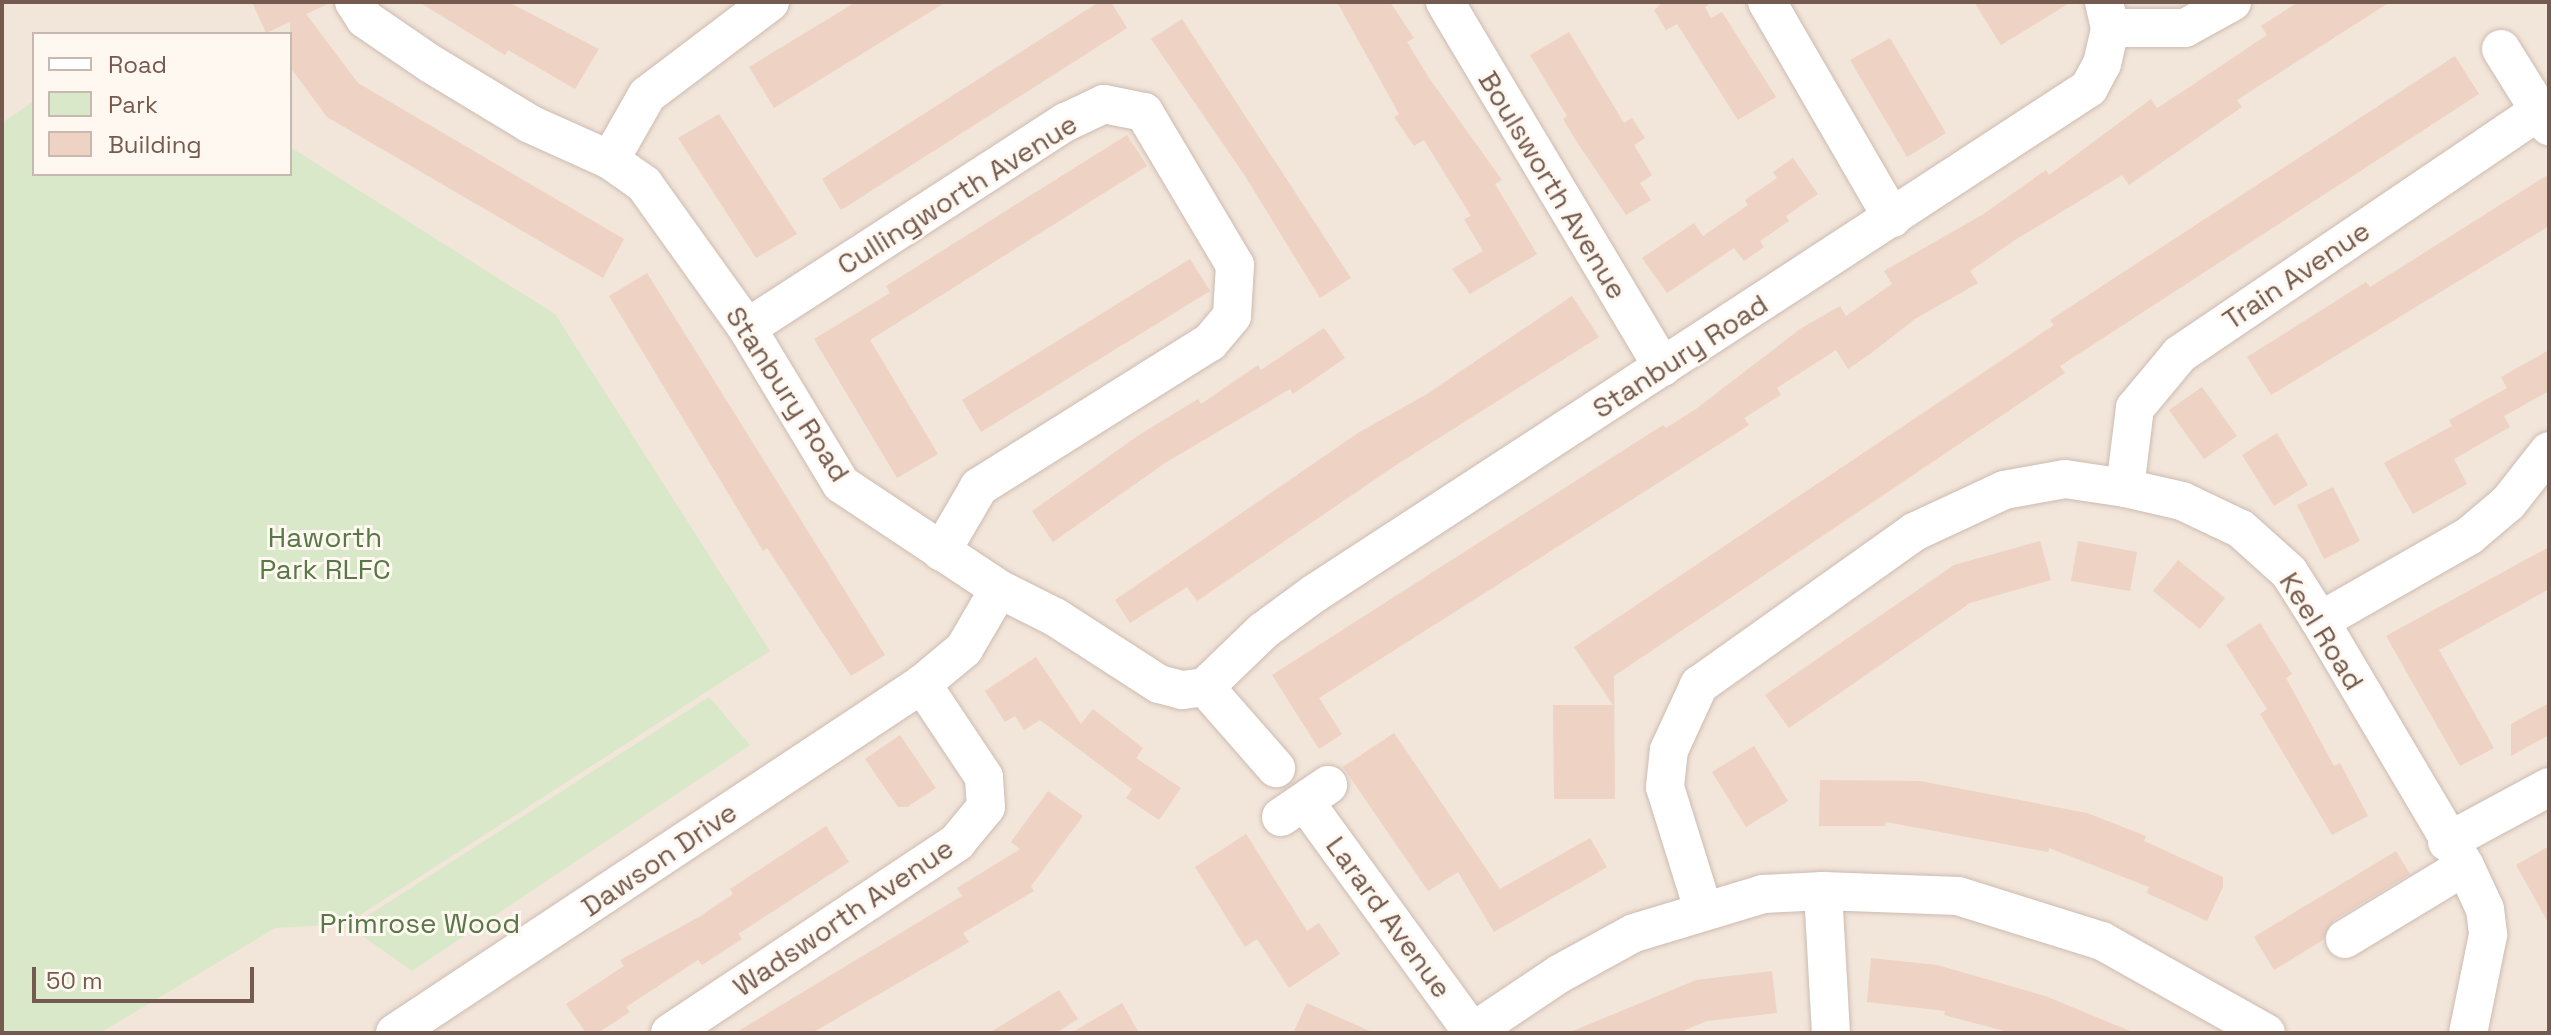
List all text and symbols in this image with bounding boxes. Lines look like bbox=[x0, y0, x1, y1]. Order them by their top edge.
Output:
legend bbox=[32, 32, 292, 176]
text: Road bbox=[108, 49, 167, 80]
street label: Boulsworth Avenue bbox=[1472, 65, 1634, 305]
text: Park bbox=[108, 89, 158, 120]
street label: Cullingworth Avenue bbox=[831, 106, 1083, 282]
text: Building bbox=[108, 129, 202, 160]
street label: Train Avenue bbox=[2216, 213, 2376, 337]
street label: Stanbury Road bbox=[1586, 287, 1774, 425]
street label: Stanbury Road bbox=[719, 300, 857, 488]
park label: Haworth Park RLFC bbox=[259, 520, 391, 586]
street label: Keel Road bbox=[2273, 566, 2371, 696]
street label: Dawson Drive bbox=[575, 795, 743, 923]
street label: Larard Avenue bbox=[1319, 830, 1459, 1004]
street label: Wadsworth Avenue bbox=[726, 831, 960, 1003]
park label: Primrose Wood bbox=[320, 906, 520, 940]
scale bar bbox=[36, 951, 258, 1001]
text: 50 m bbox=[46, 965, 103, 996]

